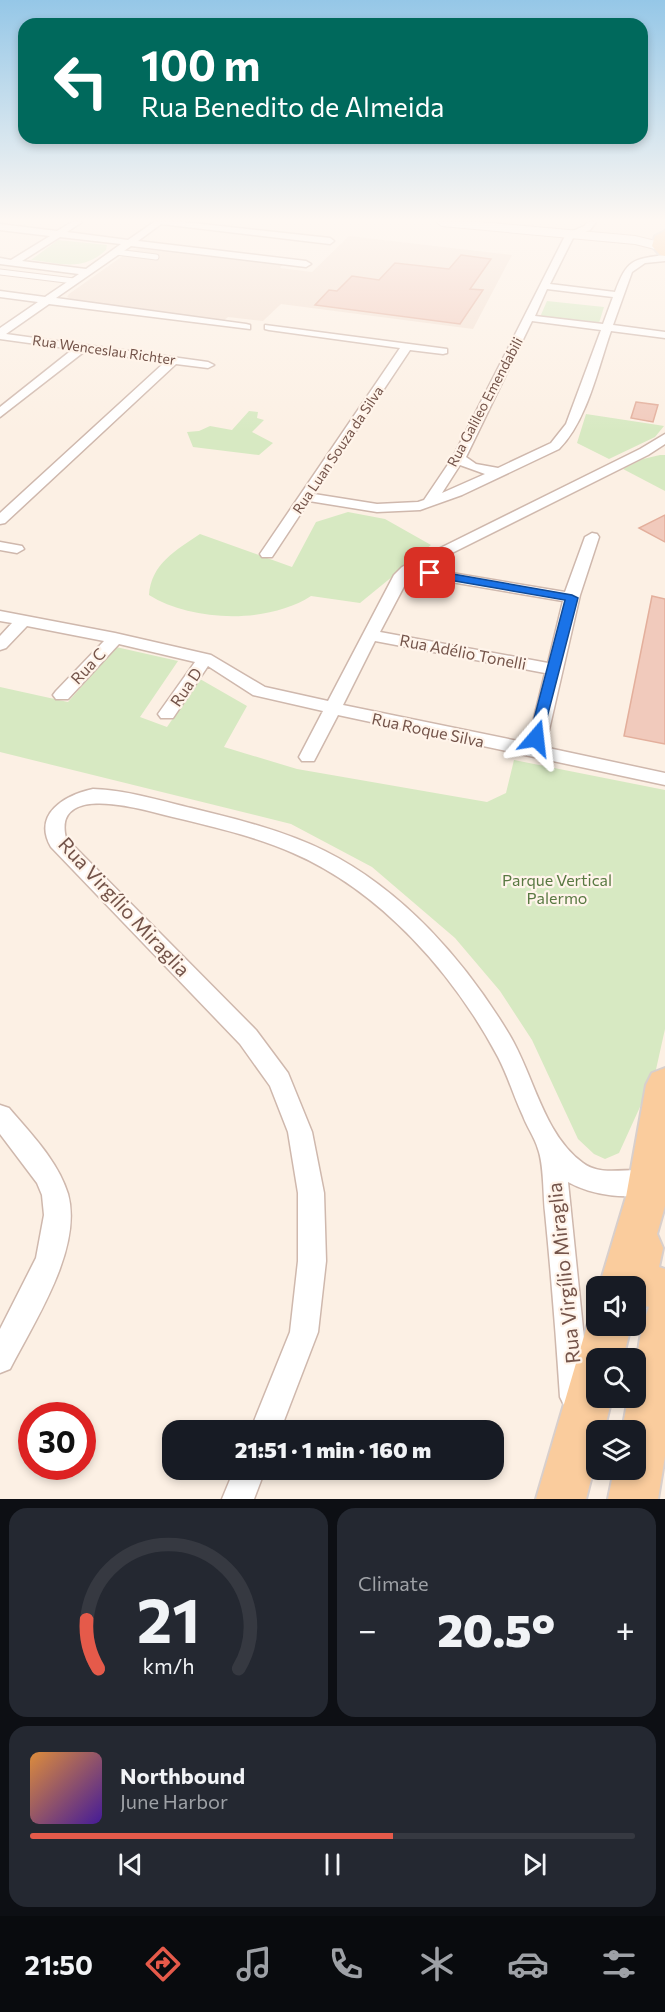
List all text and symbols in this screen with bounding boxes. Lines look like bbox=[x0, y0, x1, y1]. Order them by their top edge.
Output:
text: 100 m bbox=[141, 38, 261, 90]
icon: left bbox=[42, 42, 120, 120]
text: Rua Benedito de Almeida bbox=[141, 90, 444, 123]
street label: Rua Wenceslau Richter bbox=[31, 331, 177, 368]
street label: Rua Galileo Emendabili bbox=[443, 334, 526, 469]
street label: Rua Luan Souza da Silva bbox=[289, 383, 387, 517]
pin bbox=[404, 547, 455, 598]
icon: arrive bbox=[413, 556, 446, 589]
street label: Rua Adélio Tonelli bbox=[398, 630, 528, 673]
street label: Rua C bbox=[66, 644, 109, 687]
street label: Rua D bbox=[166, 664, 205, 710]
position arrow bbox=[504, 706, 568, 770]
street label: Rua Roque Silva bbox=[370, 708, 486, 751]
street label: Rua Virgílio Miraglia bbox=[54, 832, 195, 981]
park label: Parque Vertical Palermo bbox=[502, 870, 612, 907]
street label: Rua Virgílio Miraglia bbox=[542, 1181, 584, 1365]
map controls bbox=[586, 1276, 646, 1480]
button: sound bbox=[586, 1276, 646, 1336]
button: search bbox=[586, 1348, 646, 1408]
speed limit sign: 30 bbox=[18, 1402, 96, 1480]
button: layers bbox=[586, 1420, 646, 1480]
text: 21:51 · 1 min · 160 m bbox=[235, 1436, 431, 1463]
text: Climate bbox=[358, 1571, 428, 1595]
text: 21 bbox=[137, 1580, 200, 1656]
text: 20.5° bbox=[437, 1601, 555, 1656]
text: − bbox=[358, 1608, 377, 1649]
text: + bbox=[616, 1608, 635, 1649]
text: km/h bbox=[142, 1653, 195, 1679]
text: Northbound bbox=[120, 1762, 245, 1789]
text: June Harbor bbox=[120, 1789, 228, 1813]
icon: previous bbox=[114, 1848, 147, 1881]
icon: pause bbox=[316, 1848, 349, 1881]
icon: next bbox=[518, 1848, 551, 1881]
icon: directions bbox=[142, 1943, 184, 1985]
icon: music bbox=[233, 1943, 275, 1985]
icon: phone bbox=[325, 1943, 367, 1985]
icon: climate bbox=[416, 1943, 458, 1985]
icon: car bbox=[507, 1943, 549, 1985]
icon: filters bbox=[598, 1943, 640, 1985]
text: 21:50 bbox=[25, 1948, 93, 1981]

